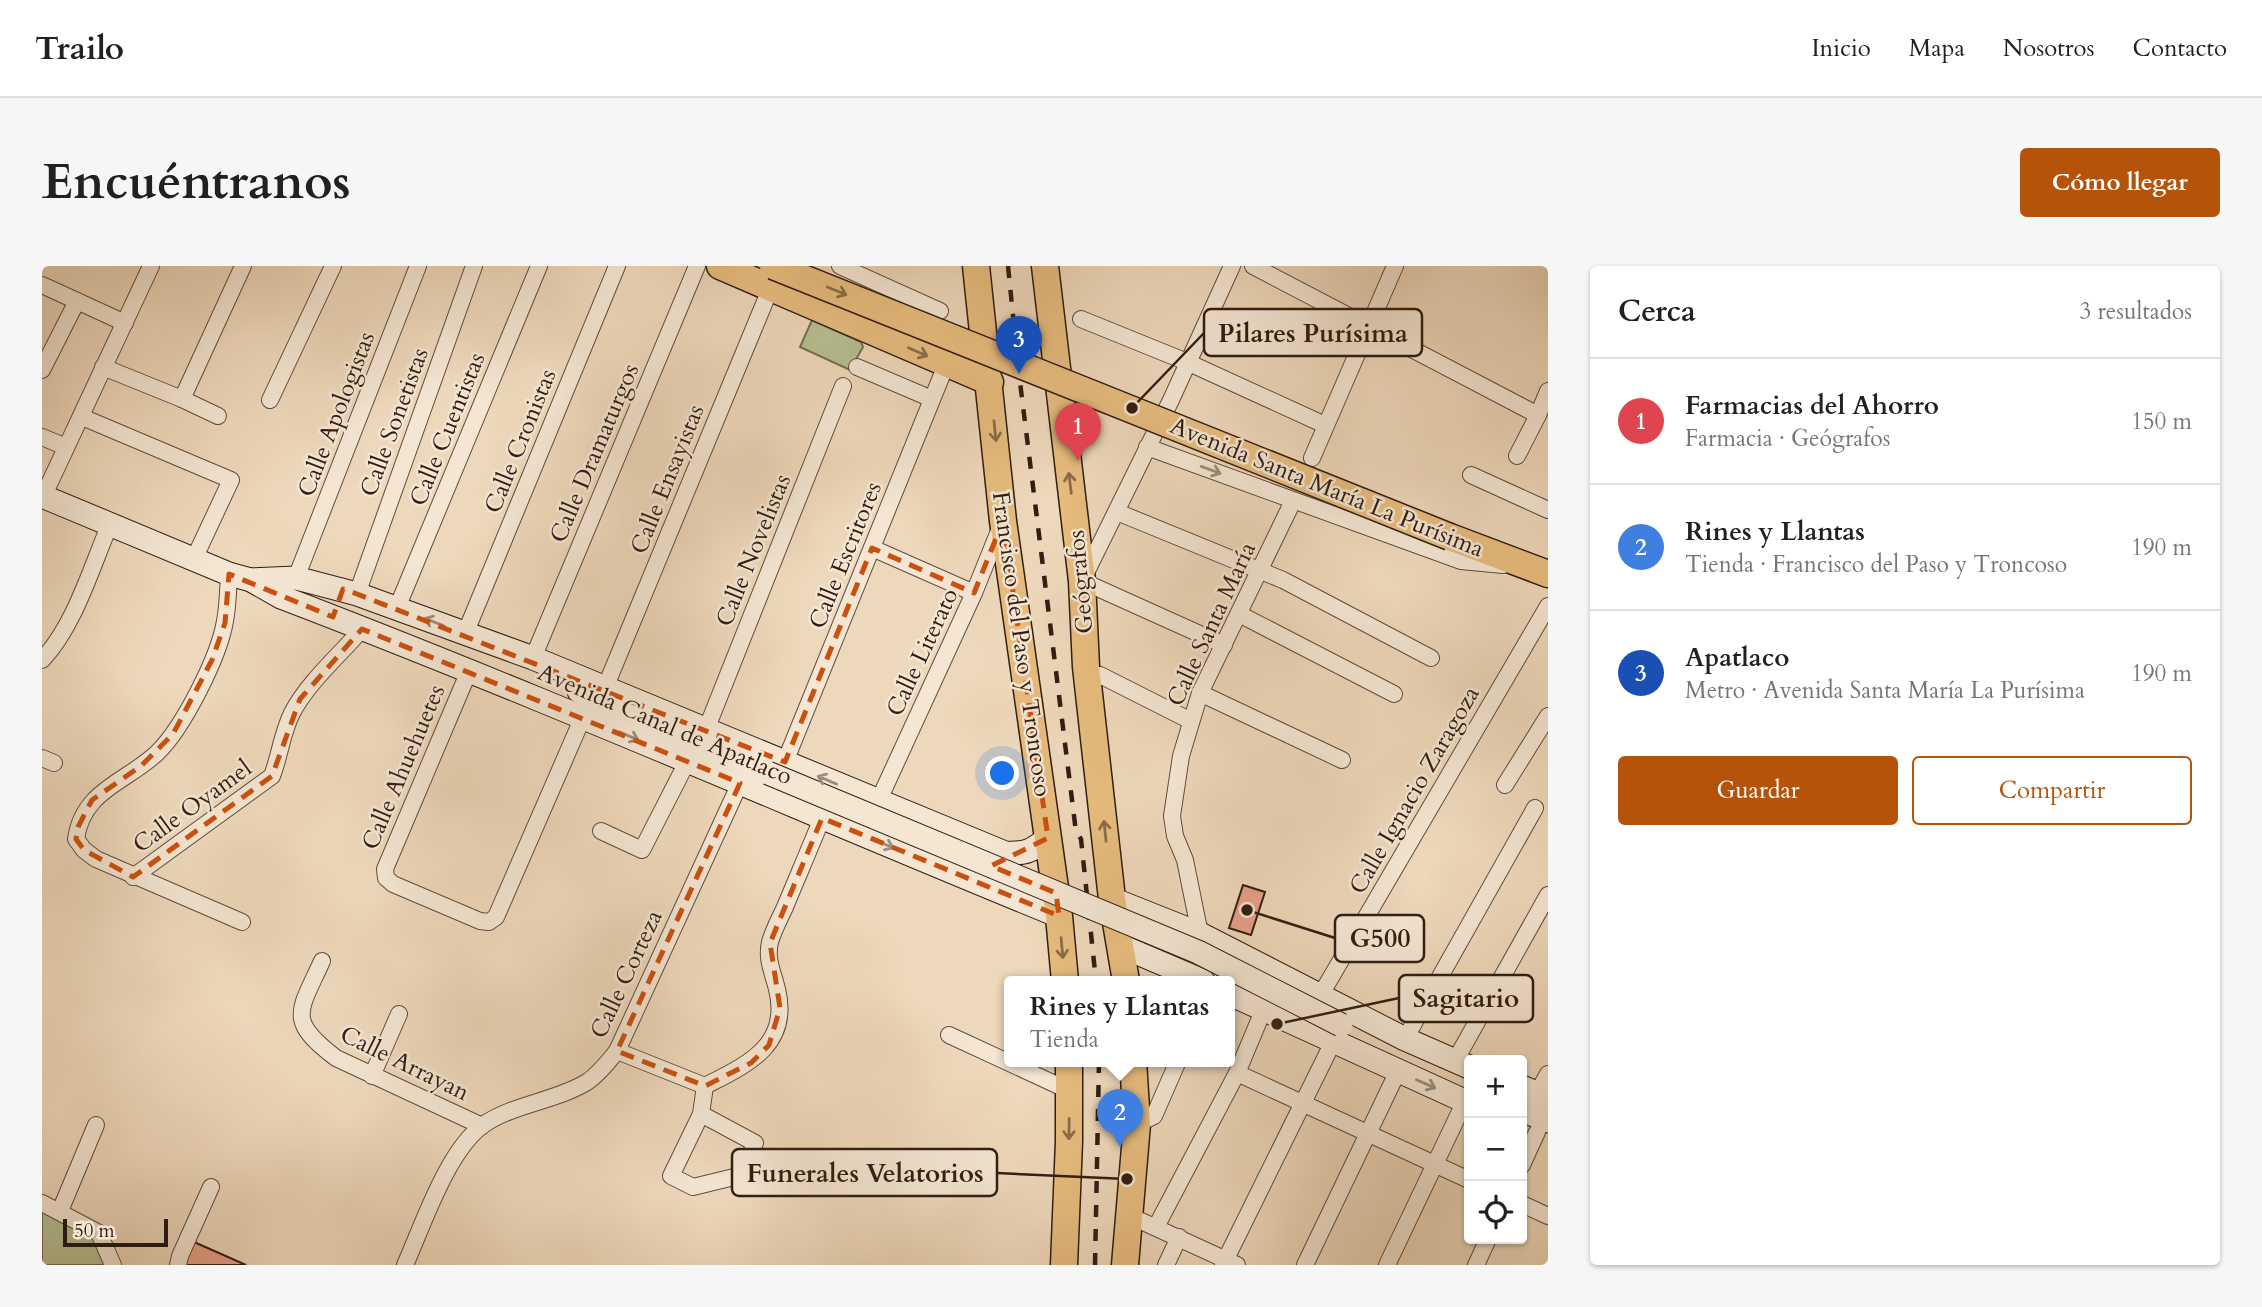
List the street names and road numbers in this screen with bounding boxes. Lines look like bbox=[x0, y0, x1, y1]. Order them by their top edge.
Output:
street label: Calle Apologistas bbox=[290, 327, 383, 501]
street label: Calle Sonetistas bbox=[352, 343, 437, 501]
street label: Calle Cuentistas bbox=[402, 348, 493, 511]
street label: Calle Dramaturgos bbox=[542, 359, 647, 548]
street label: Calle Cronistas bbox=[477, 364, 564, 518]
street label: Calle Ensayistas bbox=[622, 399, 712, 559]
street label: Avenida Santa María La Purísima bbox=[1165, 409, 1489, 566]
street label: Calle Novelistas bbox=[708, 469, 799, 631]
street label: Calle Escritores bbox=[801, 477, 890, 634]
street label: Francisco del Paso y Troncoso bbox=[984, 489, 1059, 799]
street label: Geógrafos bbox=[1060, 529, 1101, 635]
street label: Calle Santa María bbox=[1159, 536, 1264, 712]
street label: Calle Literato bbox=[878, 583, 967, 722]
street label: Avenida Canal de Apatlaco bbox=[532, 656, 797, 793]
street label: Calle Ahuehuetes bbox=[354, 680, 453, 855]
street label: Calle Ignacio Zaragoza bbox=[1341, 680, 1488, 900]
street label: Calle Oyamel bbox=[126, 752, 258, 861]
street label: Calle Corteza bbox=[582, 904, 671, 1044]
street label: Calle Arrayan bbox=[335, 1018, 475, 1109]

